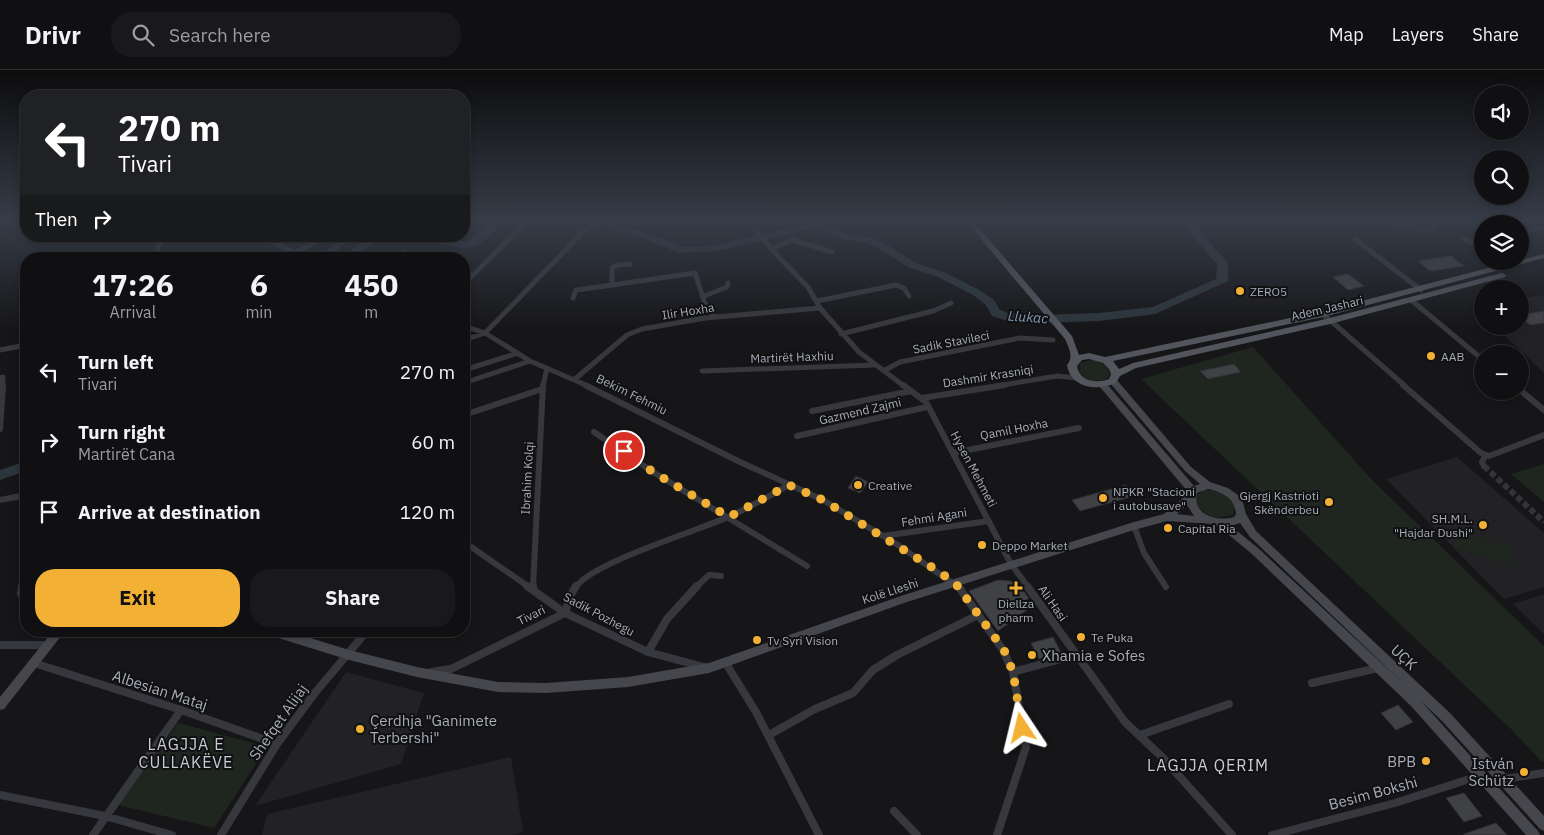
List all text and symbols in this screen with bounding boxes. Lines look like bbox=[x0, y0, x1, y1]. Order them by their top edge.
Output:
search box bbox=[111, 12, 461, 57]
text: Drivr bbox=[25, 19, 81, 51]
icon: search bbox=[129, 21, 157, 49]
text: Search here bbox=[169, 23, 271, 47]
text: Map bbox=[1329, 23, 1364, 46]
text: Layers bbox=[1392, 23, 1444, 46]
text: Share bbox=[1472, 23, 1519, 46]
map controls bbox=[1474, 85, 1529, 400]
button: sound bbox=[1474, 85, 1529, 140]
text: 270 m bbox=[118, 105, 221, 151]
icon: left bbox=[35, 110, 100, 175]
text: Tivari bbox=[118, 149, 172, 178]
button: search bbox=[1474, 150, 1529, 205]
icon: right bbox=[88, 205, 116, 233]
text: Then bbox=[35, 207, 78, 231]
button: layers bbox=[1474, 215, 1529, 270]
text: 17:26 bbox=[92, 265, 174, 304]
text: 6 bbox=[250, 265, 268, 304]
text: 450 bbox=[344, 265, 398, 304]
button: + bbox=[1474, 280, 1529, 335]
place label: ZERO5 bbox=[1250, 284, 1287, 299]
marker: ZERO5 bbox=[1234, 285, 1246, 297]
street label: Adem Jashari bbox=[1289, 292, 1365, 324]
street label: Ilir Hoxha bbox=[661, 299, 716, 323]
text: Arrival bbox=[109, 302, 156, 322]
text: min bbox=[245, 302, 272, 322]
text: m bbox=[364, 302, 378, 322]
water label: Llukac bbox=[1007, 307, 1049, 327]
street label: Sadik Stavileci bbox=[911, 327, 991, 357]
button: − bbox=[1474, 345, 1529, 400]
street label: Martirët Haxhiu bbox=[750, 348, 834, 366]
place label: AAB bbox=[1441, 349, 1465, 364]
text: Turn left bbox=[78, 350, 154, 374]
marker: AAB bbox=[1425, 350, 1437, 362]
icon: left bbox=[35, 358, 63, 386]
text: 270 m bbox=[400, 360, 455, 384]
street label: Dashmir Krasniqi bbox=[942, 361, 1034, 391]
street label: Bekim Fehmiu bbox=[594, 370, 670, 418]
text: Tivari bbox=[78, 374, 117, 394]
street label: Gazmend Zajmi bbox=[817, 394, 903, 428]
street label: Qamil Hoxha bbox=[979, 415, 1050, 443]
text: Turn right bbox=[78, 420, 165, 444]
icon: right bbox=[35, 428, 63, 456]
street label: Hysen Mehmeti bbox=[948, 428, 1000, 510]
text: 60 m bbox=[411, 430, 455, 454]
pin bbox=[603, 430, 645, 472]
icon: arrive bbox=[610, 437, 638, 465]
street label: Ibrahim Kolqi bbox=[518, 441, 536, 515]
text: Martirët Cana bbox=[78, 444, 175, 464]
place label: Creative bbox=[868, 478, 913, 493]
marker: Creative bbox=[852, 479, 864, 491]
place label: NPKR "Stacioni i autobusave" bbox=[1113, 484, 1195, 513]
place label: Gjergj Kastrioti Skënderbeu bbox=[1239, 488, 1319, 517]
marker: NPKR "Stacioni i autobusave" bbox=[1097, 492, 1109, 504]
marker: Gjergj Kastrioti Skënderbeu bbox=[1323, 496, 1335, 508]
icon: arrive bbox=[35, 498, 63, 526]
text: Arrive at destination bbox=[78, 500, 261, 524]
text: 120 m bbox=[400, 500, 455, 524]
street label: Fehmi Agani bbox=[900, 504, 968, 530]
place label: SH.M.L. "Hajdar Dushi" bbox=[1394, 511, 1473, 540]
marker: SH.M.L. "Hajdar Dushi" bbox=[1477, 519, 1489, 531]
place label: Capital Ria bbox=[1178, 521, 1236, 536]
marker: Capital Ria bbox=[1162, 522, 1174, 534]
place label: Deppo Market bbox=[992, 538, 1068, 553]
marker: Deppo Market bbox=[976, 539, 988, 551]
button: Exit bbox=[35, 569, 240, 627]
button: Share bbox=[250, 569, 455, 627]
street label: Kolë Lleshi bbox=[860, 575, 920, 607]
marker: Diellza pharm bbox=[1010, 582, 1022, 594]
street label: Ali Hasi bbox=[1035, 582, 1071, 624]
street label: Sadik Pozhegu bbox=[561, 589, 637, 639]
place label: Diellza pharm bbox=[998, 596, 1035, 625]
street label: Tivari bbox=[514, 602, 548, 628]
place label: Te Puka bbox=[1091, 630, 1134, 645]
marker: Te Puka bbox=[1075, 631, 1087, 643]
place label: Tv Syri Vision bbox=[767, 633, 838, 648]
marker: Tv Syri Vision bbox=[751, 634, 763, 646]
street label: UÇK bbox=[1387, 640, 1421, 674]
place label: Xhamia e Sofes bbox=[1042, 646, 1145, 665]
marker: Xhamia e Sofes bbox=[1026, 649, 1038, 661]
street label: Albesian Mataj bbox=[110, 666, 210, 714]
street label: Shefqet Alijaj bbox=[245, 680, 311, 764]
position arrow bbox=[995, 701, 1047, 753]
place label: Çerdhja "Ganimete Terbershi" bbox=[370, 711, 497, 747]
marker: Çerdhja "Ganimete Terbershi" bbox=[354, 723, 366, 735]
district label: LAGJJA E CULLAKËVE bbox=[139, 734, 233, 772]
place label: BPB bbox=[1387, 752, 1416, 771]
place label: István Schütz bbox=[1468, 754, 1514, 790]
district label: LAGJJA QERIM bbox=[1147, 755, 1269, 775]
marker: BPB bbox=[1420, 755, 1432, 767]
marker: István Schütz bbox=[1518, 766, 1530, 778]
street label: Besim Bokshi bbox=[1326, 772, 1420, 814]

